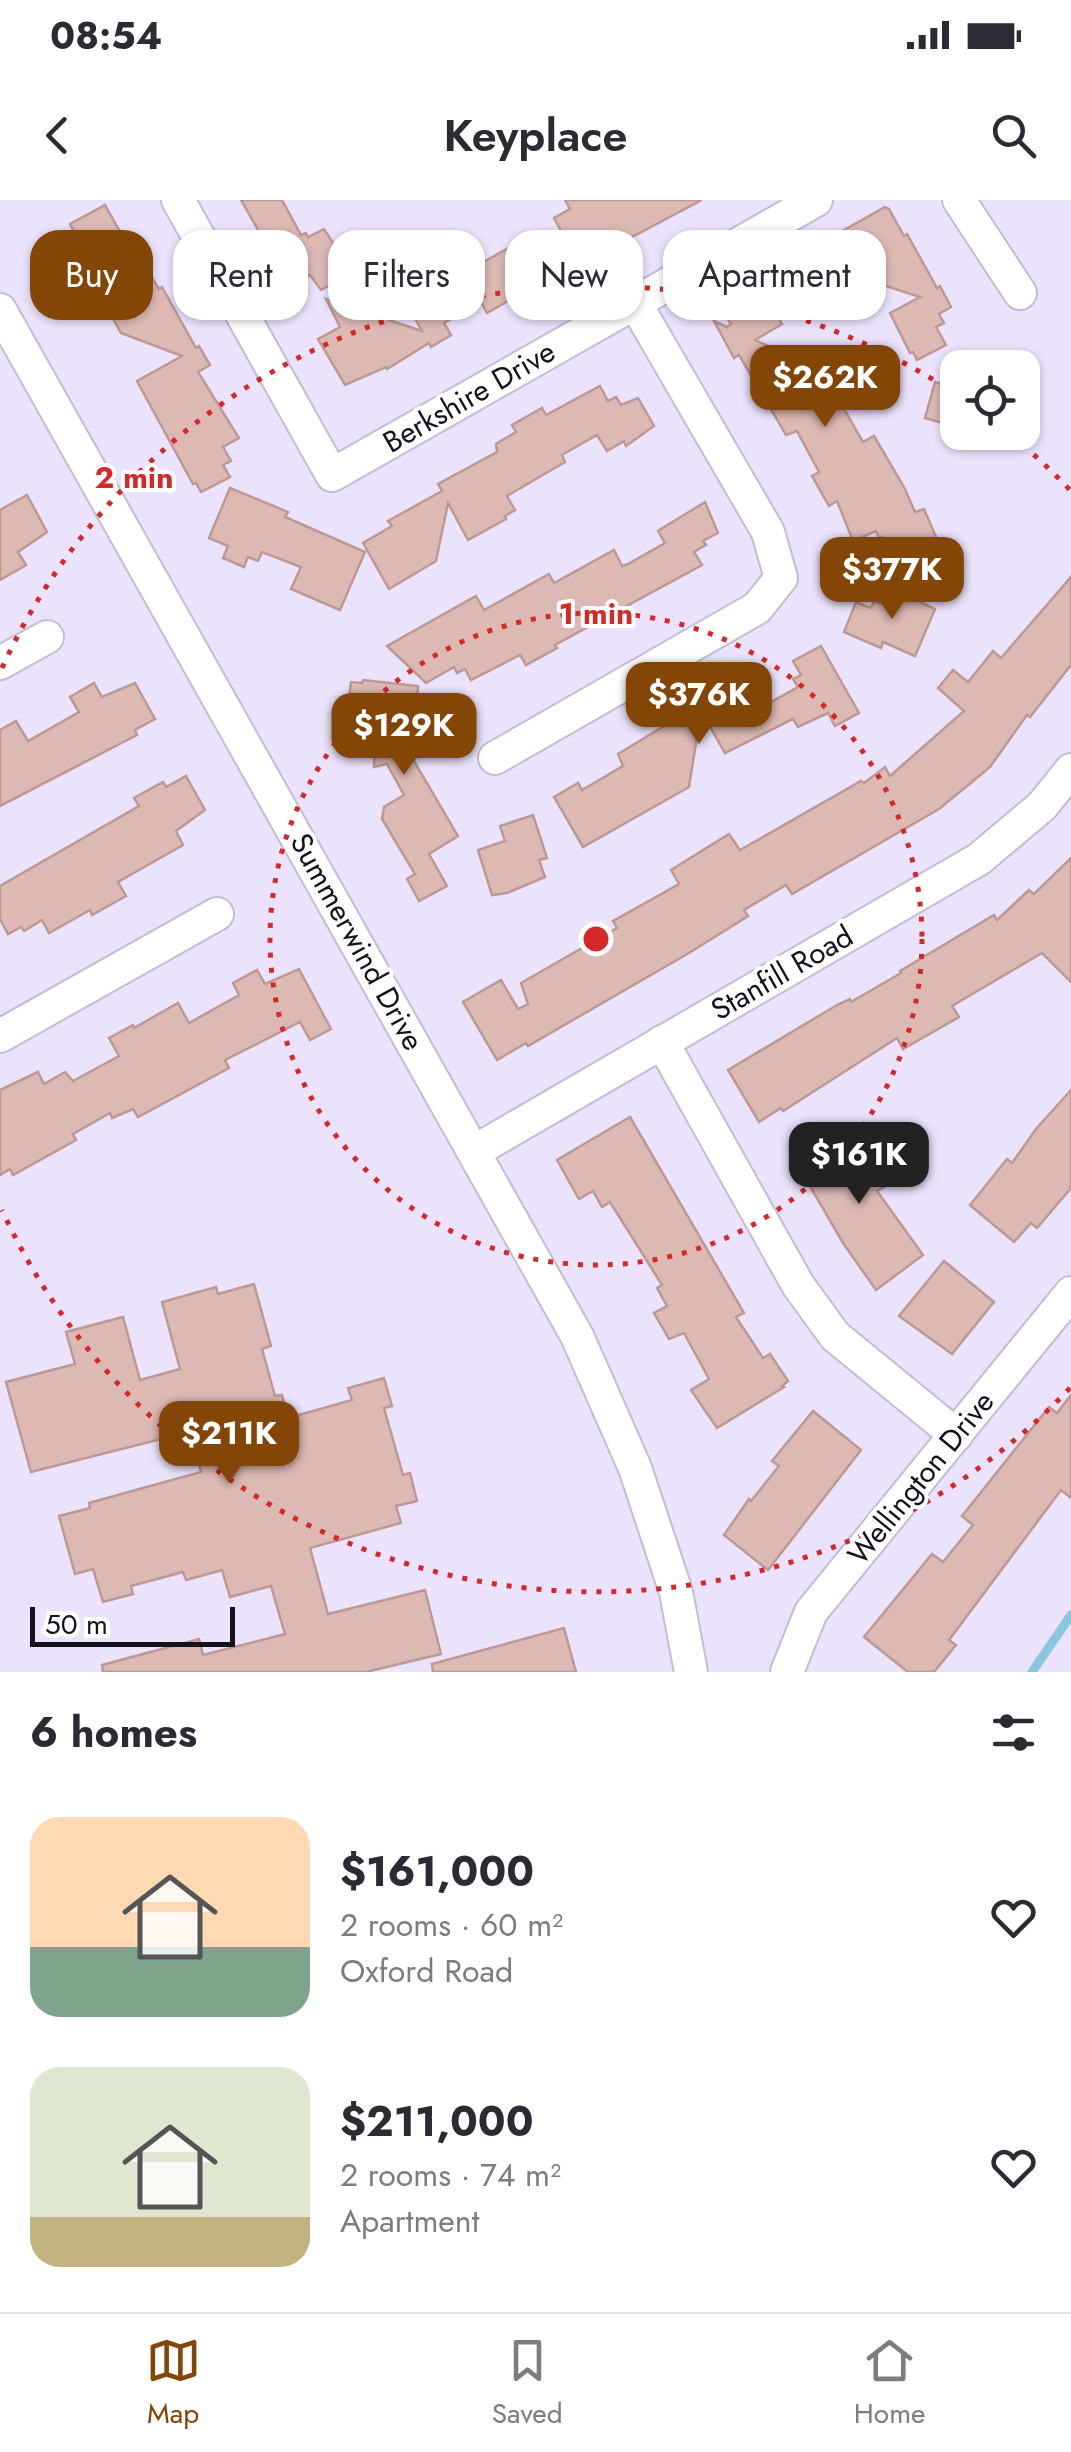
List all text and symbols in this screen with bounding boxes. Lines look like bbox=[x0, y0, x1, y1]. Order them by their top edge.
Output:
text: 08:54 bbox=[50, 8, 162, 63]
text: Keyplace bbox=[443, 103, 628, 168]
icon: back bbox=[30, 108, 85, 163]
icon: search bbox=[986, 108, 1041, 163]
chip: Buy bbox=[30, 230, 153, 320]
chip: Rent bbox=[173, 230, 308, 320]
chip: Filters bbox=[328, 230, 485, 320]
chip: New bbox=[505, 230, 643, 320]
chip: Apartment bbox=[663, 230, 886, 320]
street label: Berkshire Drive bbox=[375, 330, 563, 463]
pin: $262K bbox=[755, 345, 895, 430]
map controls bbox=[940, 350, 1040, 450]
button: locate bbox=[940, 350, 1040, 450]
text: $262K bbox=[772, 354, 878, 400]
text: 2 min bbox=[95, 456, 173, 499]
pin: $377K bbox=[822, 537, 962, 622]
text: $377K bbox=[842, 546, 942, 592]
text: 1 min bbox=[559, 592, 633, 635]
pin: $376K bbox=[629, 662, 769, 747]
text: $376K bbox=[648, 671, 750, 717]
pin: $129K bbox=[334, 693, 474, 778]
text: $129K bbox=[354, 702, 454, 748]
street label: Summerwind Drive bbox=[280, 825, 435, 1058]
street label: Stanfill Road bbox=[703, 915, 861, 1031]
centre of rings bbox=[578, 921, 614, 957]
pin: $161K bbox=[789, 1122, 929, 1207]
text: $161K bbox=[811, 1131, 907, 1177]
street label: Wellington Drive bbox=[837, 1382, 1004, 1574]
pin: $211K bbox=[159, 1401, 299, 1486]
text: $211K bbox=[181, 1410, 277, 1456]
scale bar bbox=[30, 1602, 235, 1646]
text: 50 m bbox=[45, 1604, 108, 1645]
text: 6 homes bbox=[30, 1702, 197, 1763]
icon: filters bbox=[986, 1705, 1041, 1760]
text: $161,000 bbox=[340, 1841, 534, 1902]
icon: home bbox=[110, 1857, 230, 1977]
icon: heart bbox=[986, 1890, 1041, 1945]
text: 2 rooms · 60 m² bbox=[340, 1902, 563, 1948]
text: Oxford Road bbox=[340, 1948, 513, 1994]
text: $211,000 bbox=[340, 2091, 533, 2152]
icon: home bbox=[110, 2107, 230, 2227]
icon: heart bbox=[986, 2140, 1041, 2195]
text: 2 rooms · 74 m² bbox=[340, 2152, 561, 2198]
text: Apartment bbox=[340, 2198, 479, 2244]
tab: Map bbox=[146, 2333, 201, 2434]
tab: Saved bbox=[492, 2333, 563, 2434]
tab: Home bbox=[854, 2333, 925, 2434]

